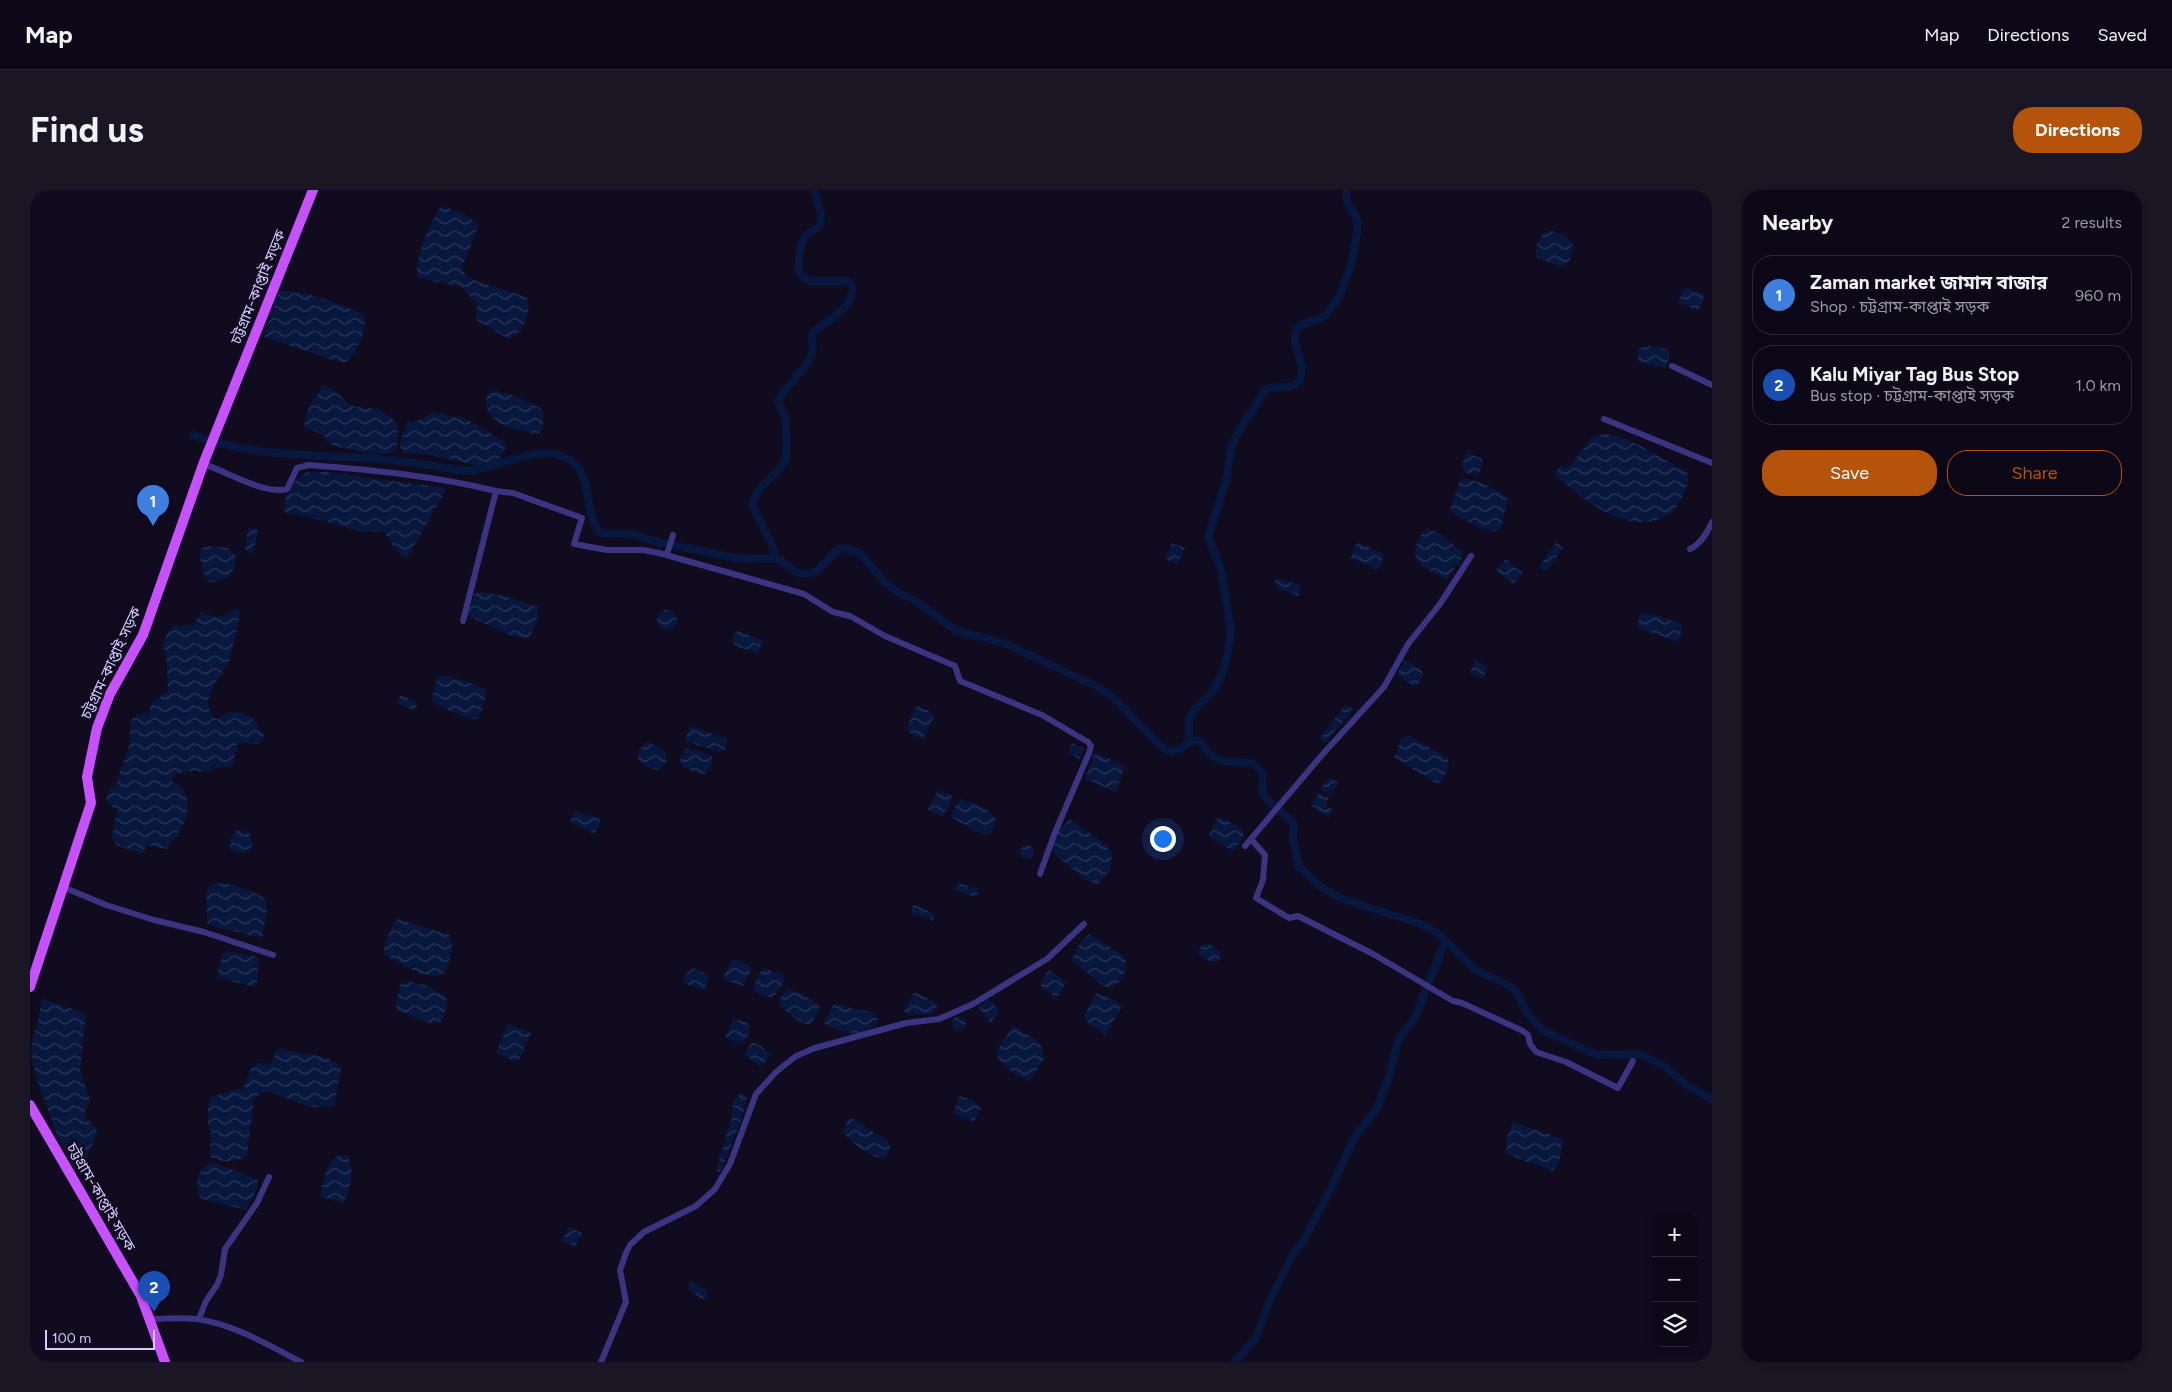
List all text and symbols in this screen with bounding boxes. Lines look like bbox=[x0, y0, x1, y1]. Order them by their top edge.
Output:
text: Map bbox=[25, 20, 73, 49]
text: Map bbox=[1924, 24, 1959, 46]
text: Directions bbox=[1987, 24, 2069, 46]
text: Saved bbox=[2097, 24, 2147, 46]
button: Directions bbox=[2013, 107, 2142, 153]
text: Find us bbox=[30, 109, 144, 151]
text: Nearby bbox=[1762, 210, 1833, 235]
text: 2 results bbox=[2062, 213, 2122, 232]
street label: চট্টগ্রাম-কাপ্তাই সড়ক bbox=[226, 226, 289, 348]
text: Zaman market জামান বাজার bbox=[1810, 271, 2047, 294]
text: 1 bbox=[1776, 286, 1782, 305]
text: 960 m bbox=[2075, 286, 2121, 305]
text: Shop · চট্টগ্রাম-কাপ্তাই সড়ক bbox=[1810, 297, 1989, 316]
text: Kalu Miyar Tag Bus Stop bbox=[1810, 363, 2019, 386]
text: 2 bbox=[1774, 376, 1784, 395]
text: 1.0 km bbox=[2075, 376, 2121, 395]
text: Bus stop · চট্টগ্রাম-কাপ্তাই সড়ক bbox=[1810, 386, 2014, 405]
button: Save bbox=[1762, 450, 1937, 496]
button: Share bbox=[1947, 450, 2122, 496]
pin: 1 bbox=[137, 485, 169, 526]
street label: চট্টগ্রাম-কাপ্তাই সড়ক bbox=[77, 603, 145, 723]
your location bbox=[1150, 826, 1176, 852]
street label: চট্টগ্রাম-কাপ্তাই সড়ক bbox=[62, 1139, 140, 1255]
map controls bbox=[1652, 1212, 1697, 1347]
button: + bbox=[1652, 1212, 1697, 1257]
button: − bbox=[1652, 1257, 1697, 1302]
pin: 2 bbox=[138, 1271, 170, 1312]
button: layers bbox=[1652, 1302, 1697, 1347]
scale bar bbox=[45, 1327, 155, 1350]
text: 100 m bbox=[52, 1330, 91, 1347]

